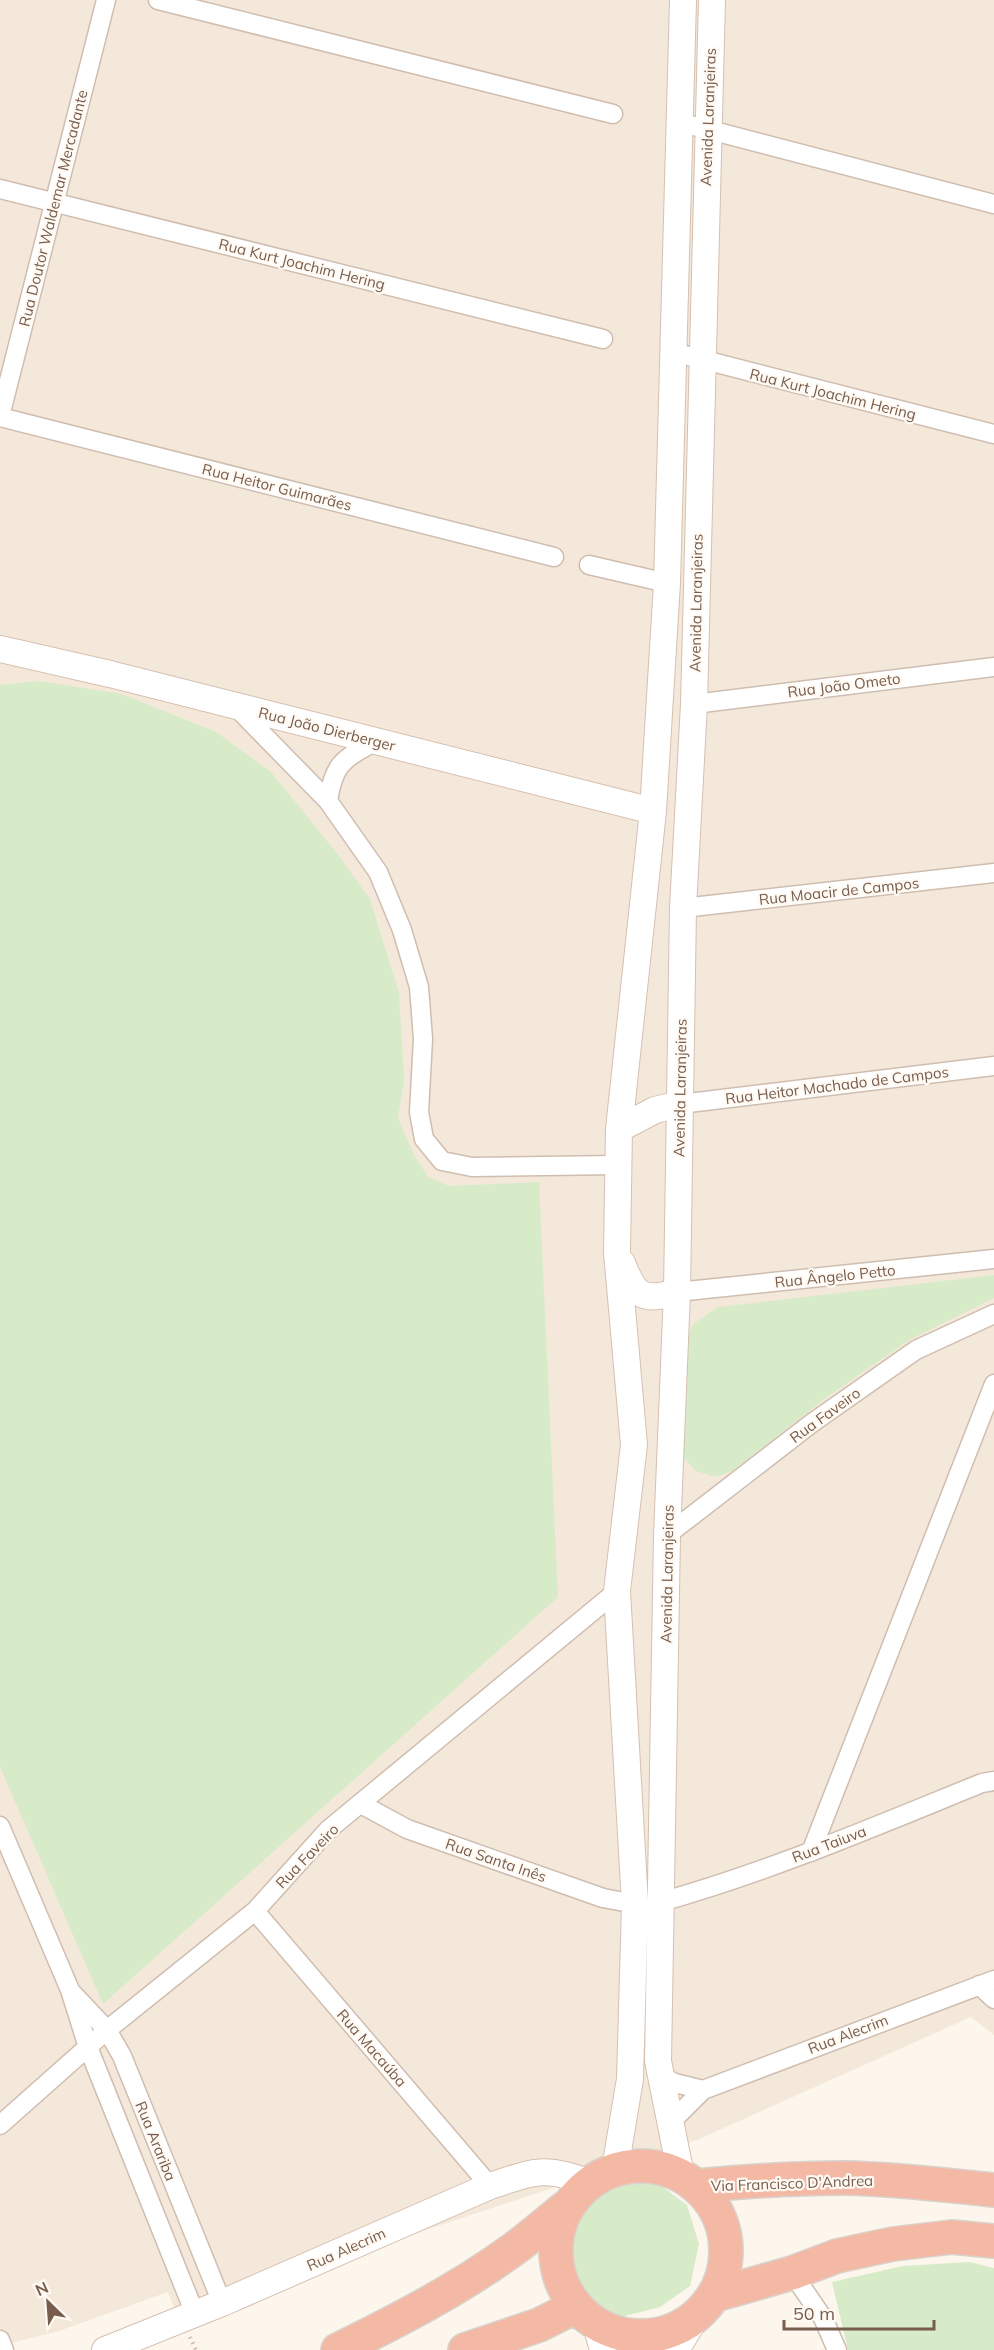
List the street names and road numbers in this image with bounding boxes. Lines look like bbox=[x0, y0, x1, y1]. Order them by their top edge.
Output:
street label: Avenida Laranjeiras bbox=[696, 48, 720, 186]
street label: Rua Doutor Waldemar Mercadante bbox=[14, 88, 92, 328]
street label: Rua Kurt Joachim Hering bbox=[217, 234, 387, 294]
street label: Rua Kurt Joachim Hering bbox=[748, 364, 918, 424]
street label: Rua Heitor Guimarães bbox=[200, 459, 354, 515]
street label: Avenida Laranjeiras bbox=[685, 534, 707, 672]
street label: Rua João Ometo bbox=[786, 669, 902, 701]
street label: Rua João Dierberger bbox=[257, 703, 398, 755]
street label: Rua Moacir de Campos bbox=[758, 873, 920, 909]
street label: Avenida Laranjeiras bbox=[669, 1019, 691, 1157]
street label: Rua Heitor Machado de Campos bbox=[724, 1062, 950, 1108]
street label: Rua Ângelo Petto bbox=[774, 1260, 896, 1292]
street label: Rua Faveiro bbox=[786, 1383, 864, 1447]
street label: Avenida Laranjeiras bbox=[656, 1505, 678, 1643]
street label: Rua Faveiro bbox=[272, 1820, 342, 1892]
street label: Rua Taiuva bbox=[789, 1821, 869, 1867]
street label: Rua Santa Inês bbox=[443, 1834, 549, 1886]
street label: Rua Macaúba bbox=[333, 2005, 411, 2091]
street label: Rua Alecrim bbox=[805, 2010, 891, 2058]
street label: Rua Arariba bbox=[131, 2098, 181, 2184]
street label: Via Francisco D'Andrea bbox=[710, 2171, 874, 2195]
street label: Rua Alecrim bbox=[304, 2223, 388, 2275]

